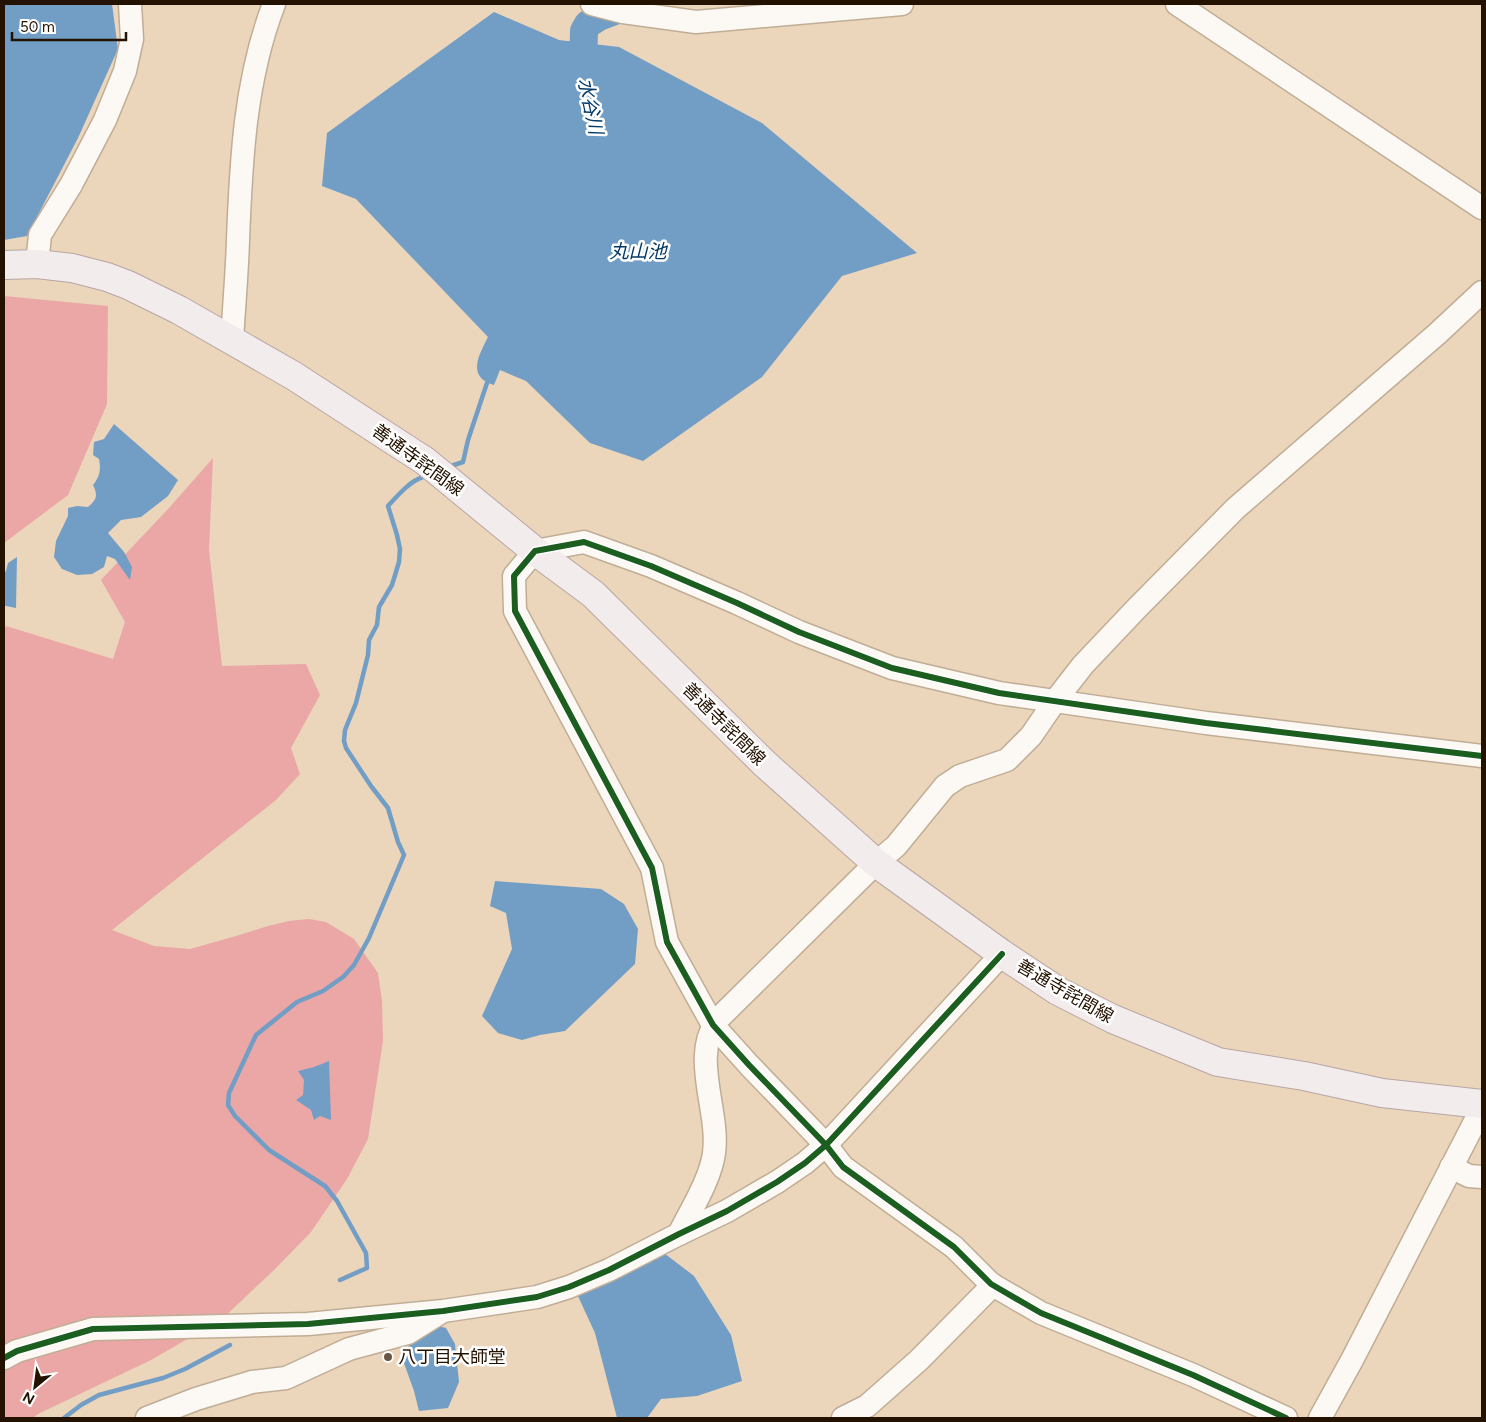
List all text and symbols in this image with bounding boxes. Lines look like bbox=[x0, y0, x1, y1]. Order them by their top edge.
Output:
scale bar bbox=[12, 10, 126, 42]
text: 50 m bbox=[20, 18, 55, 36]
water label: 水谷川 bbox=[573, 76, 608, 138]
water label: 丸山池 bbox=[609, 240, 668, 263]
street label: 善通寺詫間線 bbox=[368, 419, 468, 501]
street label: 善通寺詫間線 bbox=[678, 678, 770, 770]
street label: 善通寺詫間線 bbox=[1013, 954, 1117, 1028]
place label: 八丁目大師堂 bbox=[398, 1346, 506, 1368]
marker: 八丁目大師堂 bbox=[382, 1351, 394, 1363]
north arrow bbox=[10, 1362, 60, 1412]
text: N bbox=[20, 1388, 38, 1408]

